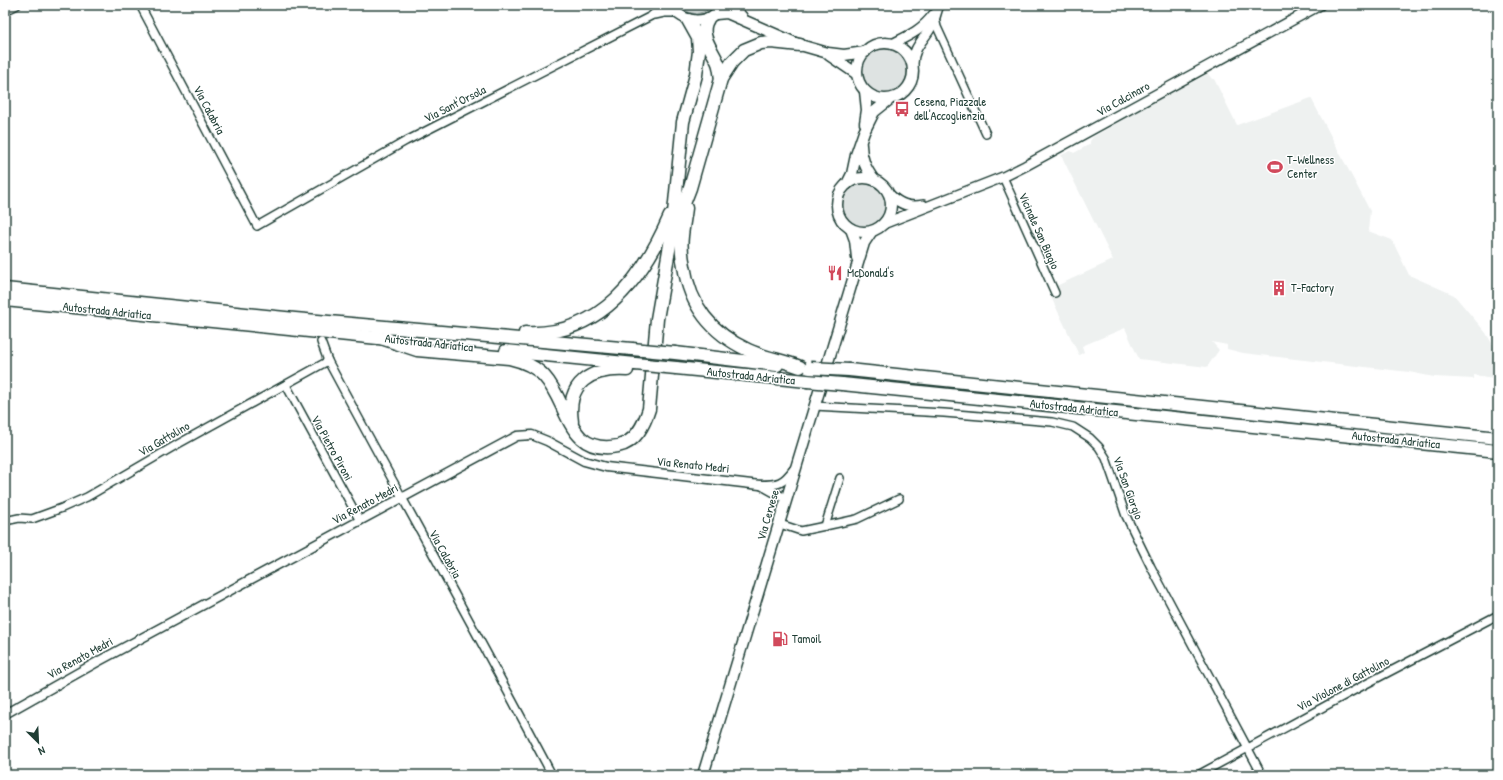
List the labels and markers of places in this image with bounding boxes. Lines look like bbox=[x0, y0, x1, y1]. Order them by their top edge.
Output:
place label: Cesena, Piazzale dell'Accoglienzia bbox=[914, 93, 986, 124]
bus stop icon: Cesena, Piazzale dell'Accoglienzia bbox=[893, 100, 911, 118]
place label: T-Wellness Center bbox=[1287, 151, 1335, 182]
sports icon: T-Wellness Center bbox=[1266, 158, 1284, 176]
restaurant icon: McDonald's bbox=[826, 264, 844, 282]
place label: McDonald's bbox=[847, 264, 894, 281]
building icon: T-Factory bbox=[1270, 279, 1288, 297]
place label: T-Factory bbox=[1291, 279, 1334, 296]
fuel station icon: Tamoil bbox=[771, 630, 789, 648]
place label: Tamoil bbox=[792, 630, 822, 647]

